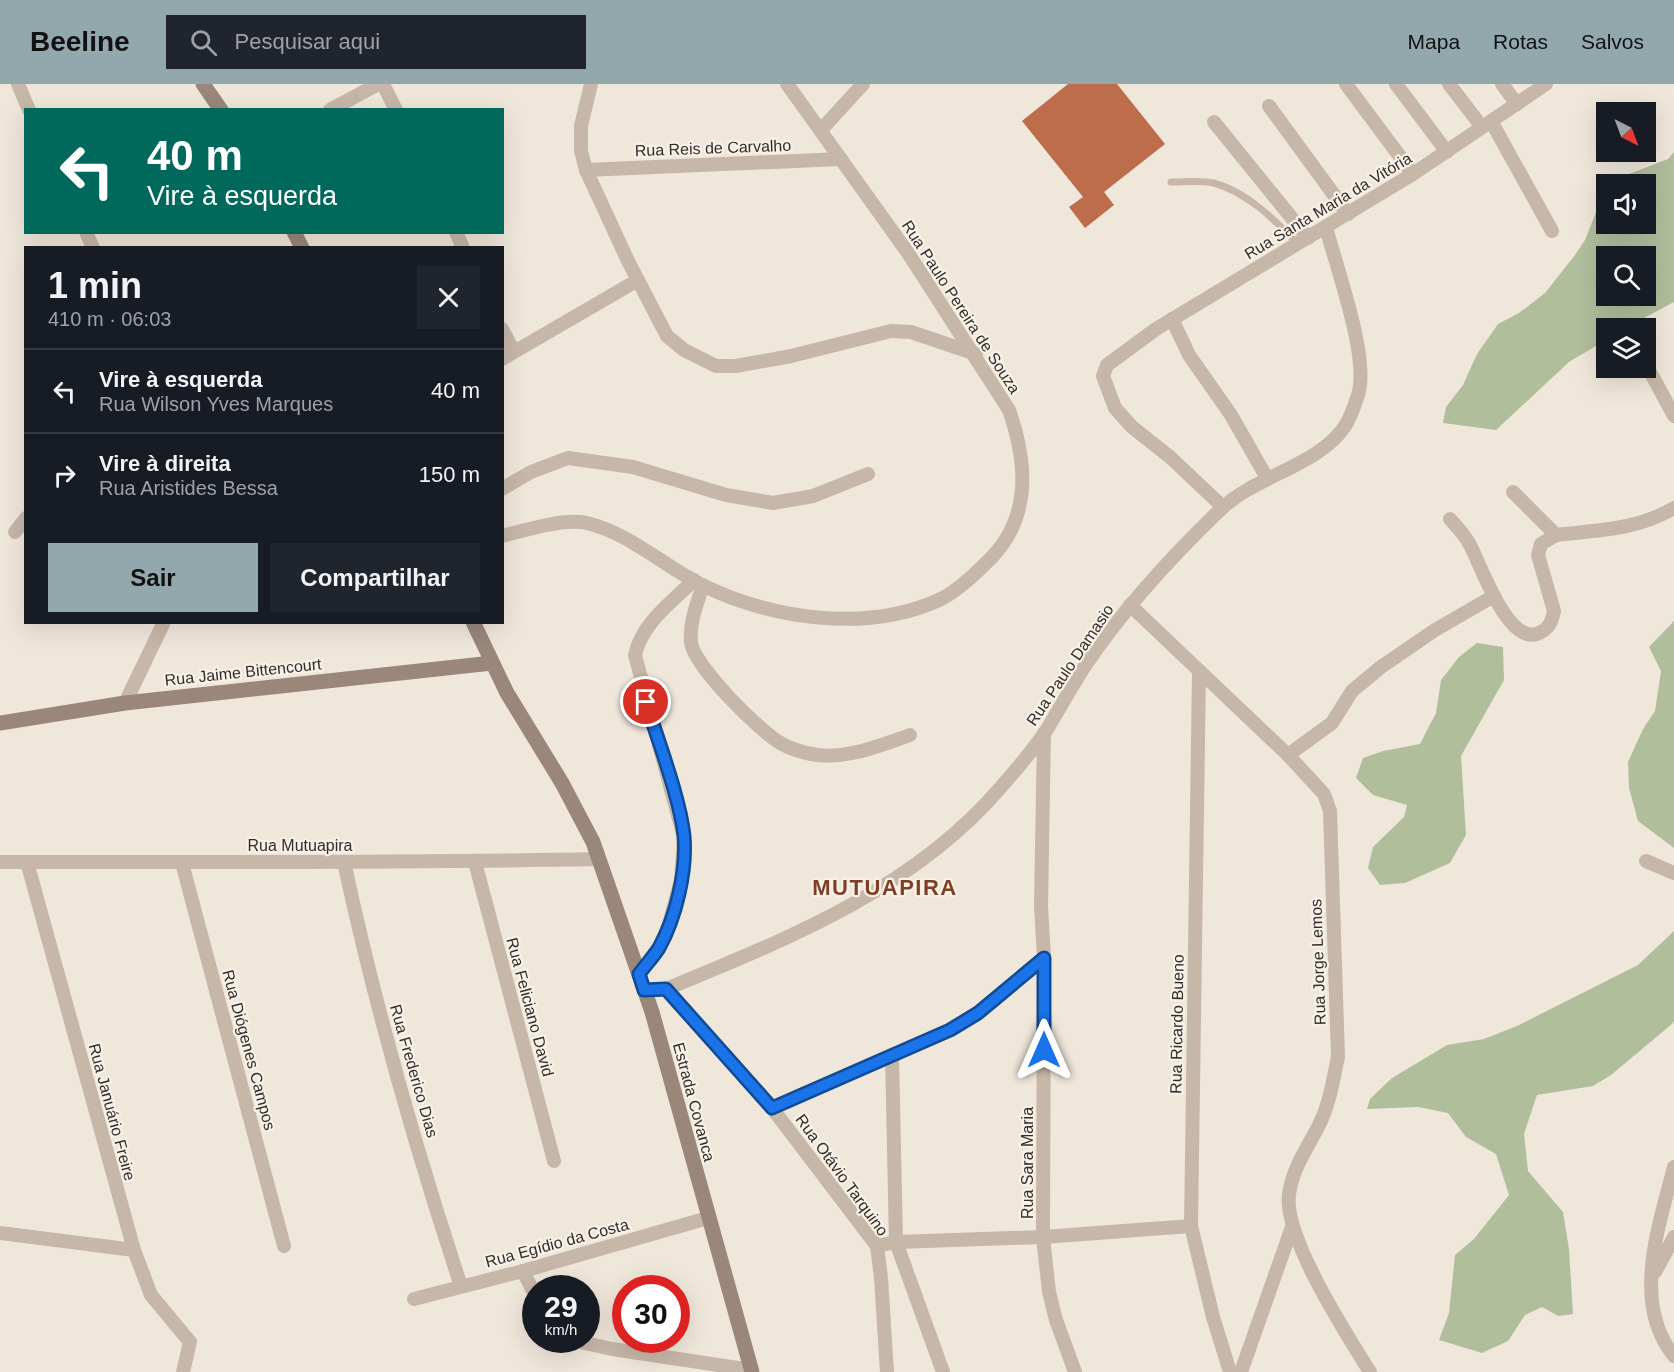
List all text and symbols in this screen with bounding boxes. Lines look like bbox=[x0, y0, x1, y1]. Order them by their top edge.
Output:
search box bbox=[166, 15, 586, 69]
text: Beeline bbox=[30, 26, 130, 57]
icon: search bbox=[187, 26, 220, 59]
text: Pesquisar aqui bbox=[235, 29, 380, 54]
text: Mapa bbox=[1408, 30, 1460, 53]
text: Rotas bbox=[1493, 30, 1548, 53]
text: Salvos bbox=[1581, 30, 1644, 53]
north arrow bbox=[1596, 102, 1656, 162]
map controls bbox=[1596, 102, 1656, 378]
icon: left bbox=[48, 132, 126, 210]
text: 40 m bbox=[147, 132, 243, 179]
street label: Rua Reis de Carvalho bbox=[634, 137, 792, 159]
street label: Rua Santa Maria da Vitória bbox=[1241, 149, 1415, 263]
button: sound bbox=[1596, 174, 1656, 234]
text: Vire à esquerda bbox=[147, 181, 337, 211]
street label: Rua Paulo Pereira de Souza bbox=[899, 217, 1023, 397]
button: search bbox=[1596, 246, 1656, 306]
text: 1 min bbox=[48, 265, 142, 306]
button: close bbox=[417, 266, 480, 329]
text: 410 m · 06:03 bbox=[48, 308, 171, 330]
button: layers bbox=[1596, 318, 1656, 378]
text: Vire à esquerda bbox=[99, 367, 262, 392]
icon: left bbox=[48, 375, 81, 408]
text: 40 m bbox=[431, 378, 480, 403]
text: Rua Wilson Yves Marques bbox=[99, 393, 333, 415]
text: Vire à direita bbox=[99, 451, 231, 476]
icon: right bbox=[48, 459, 81, 492]
text: 150 m bbox=[419, 462, 480, 487]
text: Rua Aristides Bessa bbox=[99, 477, 278, 499]
button: Sair bbox=[48, 543, 258, 612]
button: Compartilhar bbox=[270, 543, 480, 612]
street label: Rua Paulo Damasio bbox=[1023, 601, 1117, 729]
street label: Rua Jaime Bittencourt bbox=[164, 655, 323, 689]
pin bbox=[620, 676, 671, 727]
icon: arrive bbox=[629, 685, 662, 718]
street label: Rua Mutuapira bbox=[248, 837, 353, 854]
district label: MUTUAPIRA bbox=[812, 875, 958, 900]
street label: Rua Jorge Lemos bbox=[1307, 899, 1329, 1025]
street label: Rua Feliciano David bbox=[503, 936, 557, 1078]
street label: Rua Ricardo Bueno bbox=[1167, 954, 1187, 1094]
street label: Rua Diógenes Campos bbox=[219, 968, 279, 1132]
street label: Rua Frederico Dias bbox=[387, 1002, 441, 1140]
position arrow bbox=[1012, 1018, 1076, 1082]
street label: Estrada Covanca bbox=[670, 1041, 718, 1164]
street label: Rua Januário Freire bbox=[85, 1042, 139, 1183]
street label: Rua Sara Maria bbox=[1019, 1107, 1036, 1219]
street label: Rua Otávio Tarquino bbox=[792, 1111, 892, 1239]
street label: Rua Egídio da Costa bbox=[483, 1216, 631, 1270]
speed limit sign: 30 bbox=[612, 1275, 690, 1353]
text: 29 bbox=[544, 1290, 578, 1323]
text: km/h bbox=[545, 1321, 577, 1338]

